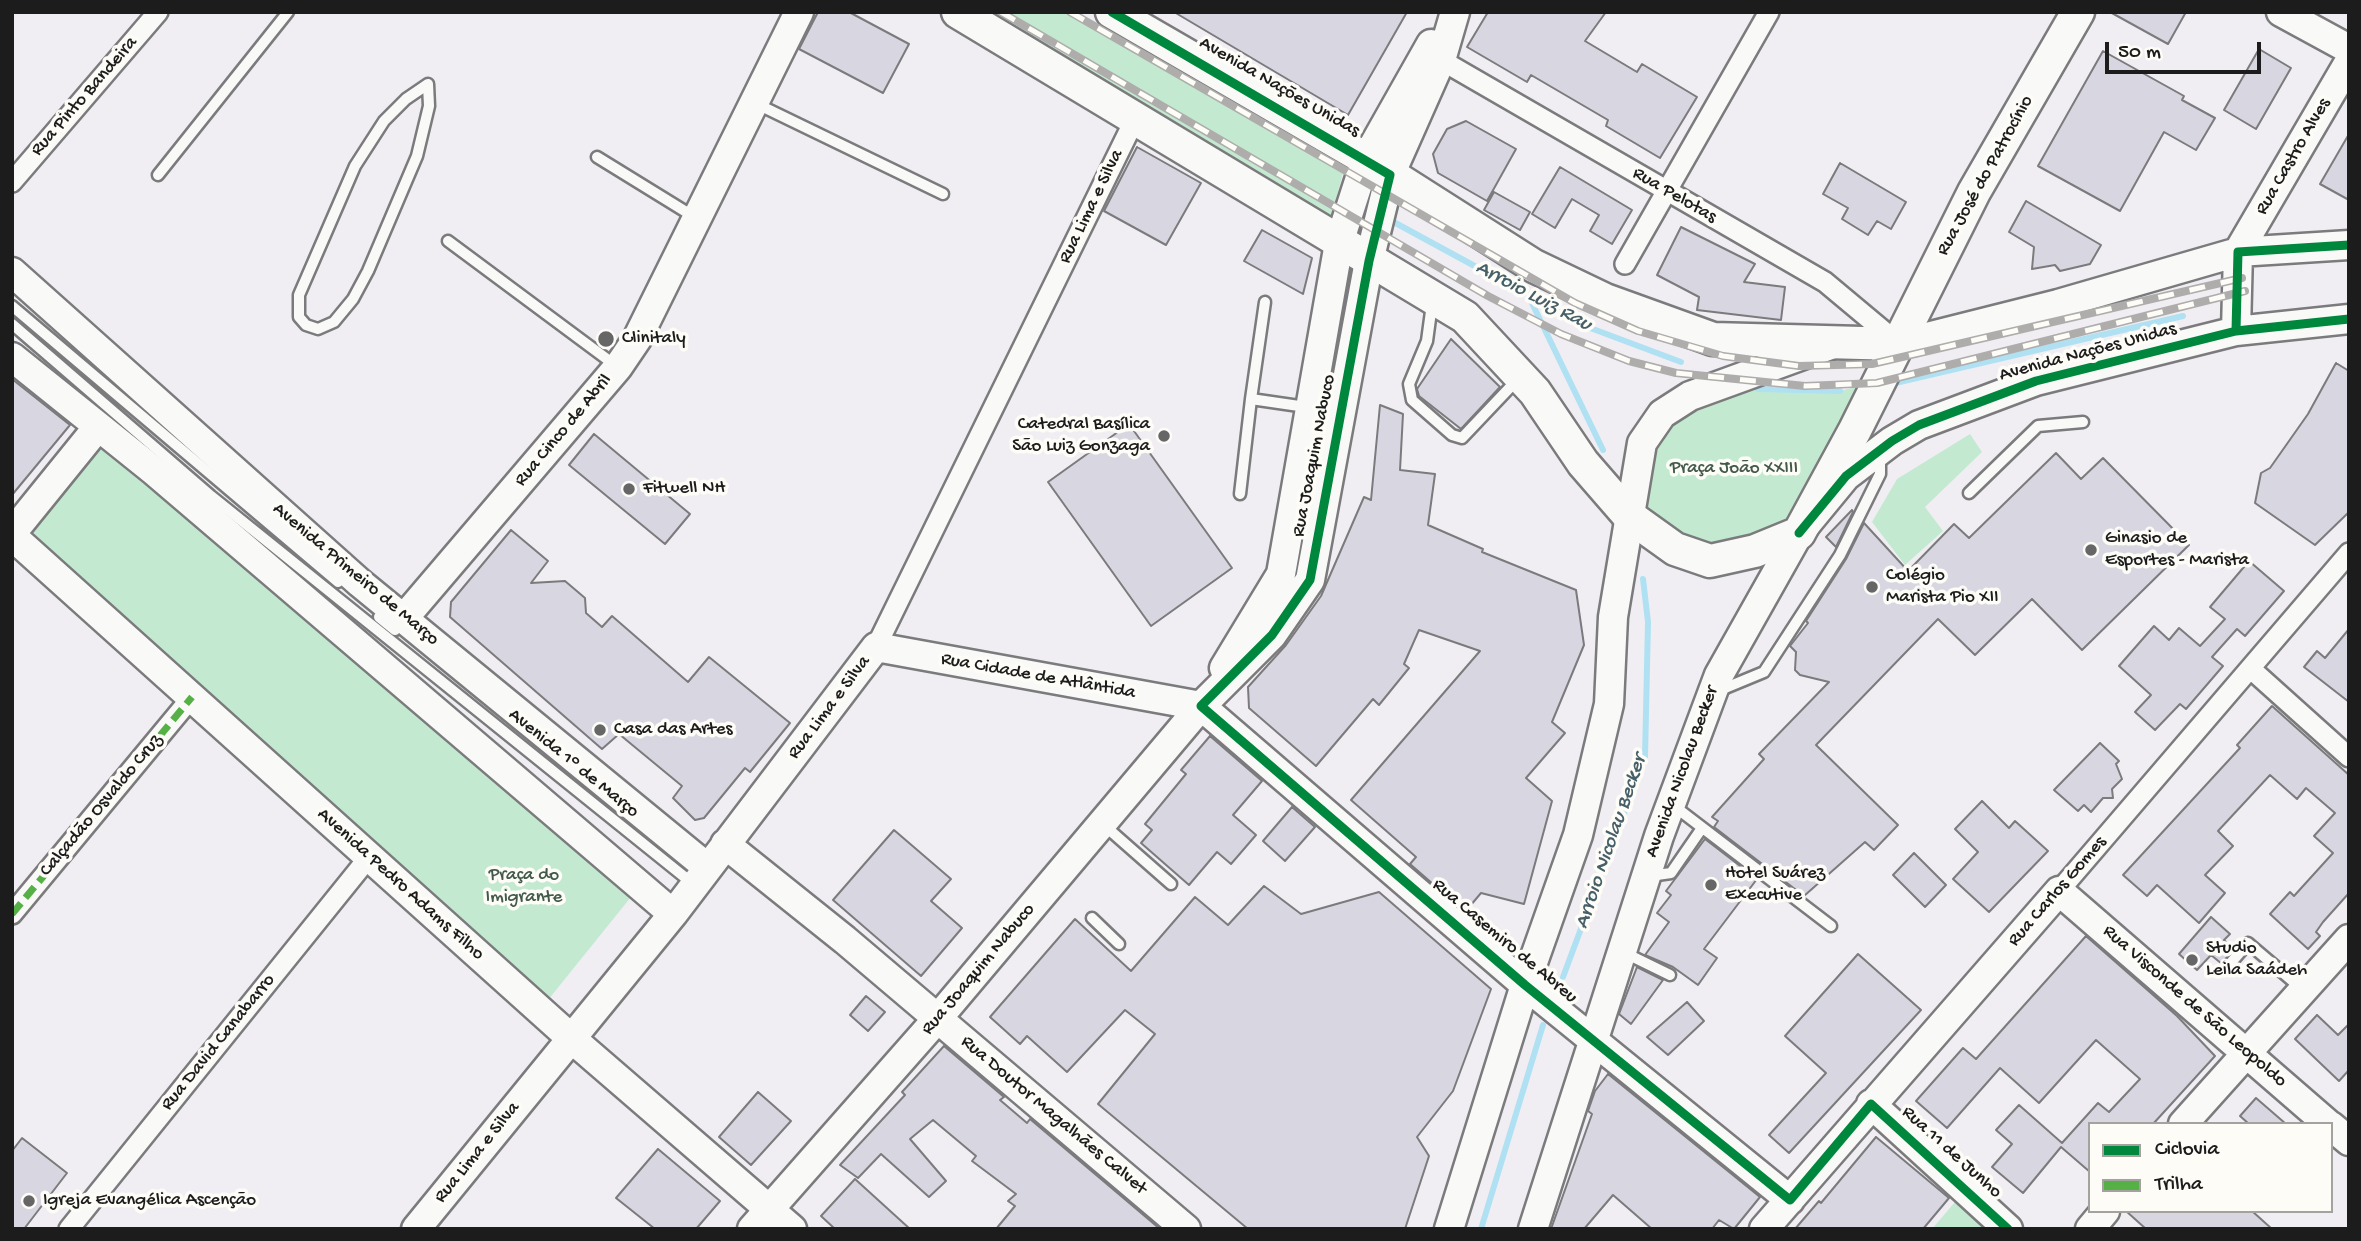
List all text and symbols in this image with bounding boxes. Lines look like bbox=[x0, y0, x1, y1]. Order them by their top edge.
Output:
scale bar bbox=[2109, 28, 2265, 72]
street label: Rua Pinto Bandeira bbox=[27, 32, 143, 162]
street label: Avenida Nações Unidas bbox=[1194, 33, 1364, 143]
text: 50 m bbox=[2118, 41, 2161, 66]
street label: Rua José do Patrocínio bbox=[1932, 92, 2040, 260]
street label: Rua Castro Alves bbox=[2251, 95, 2337, 219]
street label: Rua Lima e Silva bbox=[1055, 146, 1129, 268]
street label: Rua Pelotas bbox=[1628, 163, 1720, 229]
water label: Arroio Luiz Rau bbox=[1471, 256, 1595, 338]
street label: Avenida Nações Unidas bbox=[1997, 318, 2179, 388]
place label: Clinitaly bbox=[622, 328, 686, 350]
marker: Clinitaly bbox=[596, 329, 616, 349]
street label: Rua Cinco de Abril bbox=[510, 370, 618, 492]
street label: Rua Joaquim Nabuco bbox=[1288, 373, 1342, 539]
place label: Catedral Basílica São Luiz Gonzaga bbox=[1012, 414, 1150, 458]
marker: Catedral Basílica São Luiz Gonzaga bbox=[1156, 428, 1172, 444]
park label: Praça João XXIII bbox=[1670, 458, 1798, 480]
place label: Fitwell NH bbox=[643, 478, 725, 500]
marker: Fitwell NH bbox=[621, 481, 637, 497]
street label: Avenida Primeiro de Março bbox=[267, 499, 443, 651]
place label: Ginasio de Esportes - Marista bbox=[2105, 528, 2249, 572]
marker: Ginasio de Esportes - Marista bbox=[2083, 542, 2099, 558]
place label: Colégio Marista Pio XII bbox=[1886, 565, 1999, 609]
marker: Colégio Marista Pio XII bbox=[1864, 579, 1880, 595]
street label: Rua Cidade de Atlântida bbox=[939, 649, 1137, 705]
street label: Rua Lima e Silva bbox=[784, 652, 876, 764]
street label: Avenida Nicolau Becker bbox=[1641, 683, 1725, 861]
street label: Avenida 1° de Março bbox=[503, 704, 643, 824]
place label: Casa das Artes bbox=[614, 719, 733, 741]
marker: Casa das Artes bbox=[592, 722, 608, 738]
street label: Calçadão Osvaldo Cruz bbox=[36, 730, 168, 882]
water label: Arroio Nicolau Becker bbox=[1570, 752, 1654, 932]
street label: Avenida Pedro Adams Filho bbox=[312, 804, 488, 966]
street label: Rua Carlos Gomes bbox=[2004, 832, 2112, 952]
place label: Hotel Suárez Executive bbox=[1725, 863, 1825, 907]
park label: Praça do Imigrante bbox=[486, 865, 562, 909]
street label: Rua Casemiro de Abreu bbox=[1427, 875, 1581, 1009]
marker: Hotel Suárez Executive bbox=[1703, 877, 1719, 893]
street label: Rua Joaquim Nabuco bbox=[917, 899, 1041, 1041]
street label: Rua Visconde de São Leopoldo bbox=[2097, 921, 2291, 1093]
place label: Studio Leila Saádeh bbox=[2206, 938, 2307, 982]
marker: Studio Leila Saádeh bbox=[2184, 952, 2200, 968]
street label: Rua David Canabarro bbox=[157, 970, 281, 1116]
street label: Rua Doutor Magalhães Calvet bbox=[955, 1031, 1151, 1201]
street label: Rua Lima e Silva bbox=[430, 1098, 526, 1208]
street label: Rua 11 de Junho bbox=[1896, 1102, 2006, 1204]
legend bbox=[2088, 1122, 2333, 1213]
text: Ciclovia bbox=[2155, 1138, 2219, 1163]
text: Trilha bbox=[2155, 1173, 2203, 1198]
place label: Igreja Evangélica Ascenção bbox=[43, 1190, 256, 1212]
marker: Igreja Evangélica Ascenção bbox=[21, 1193, 37, 1209]

